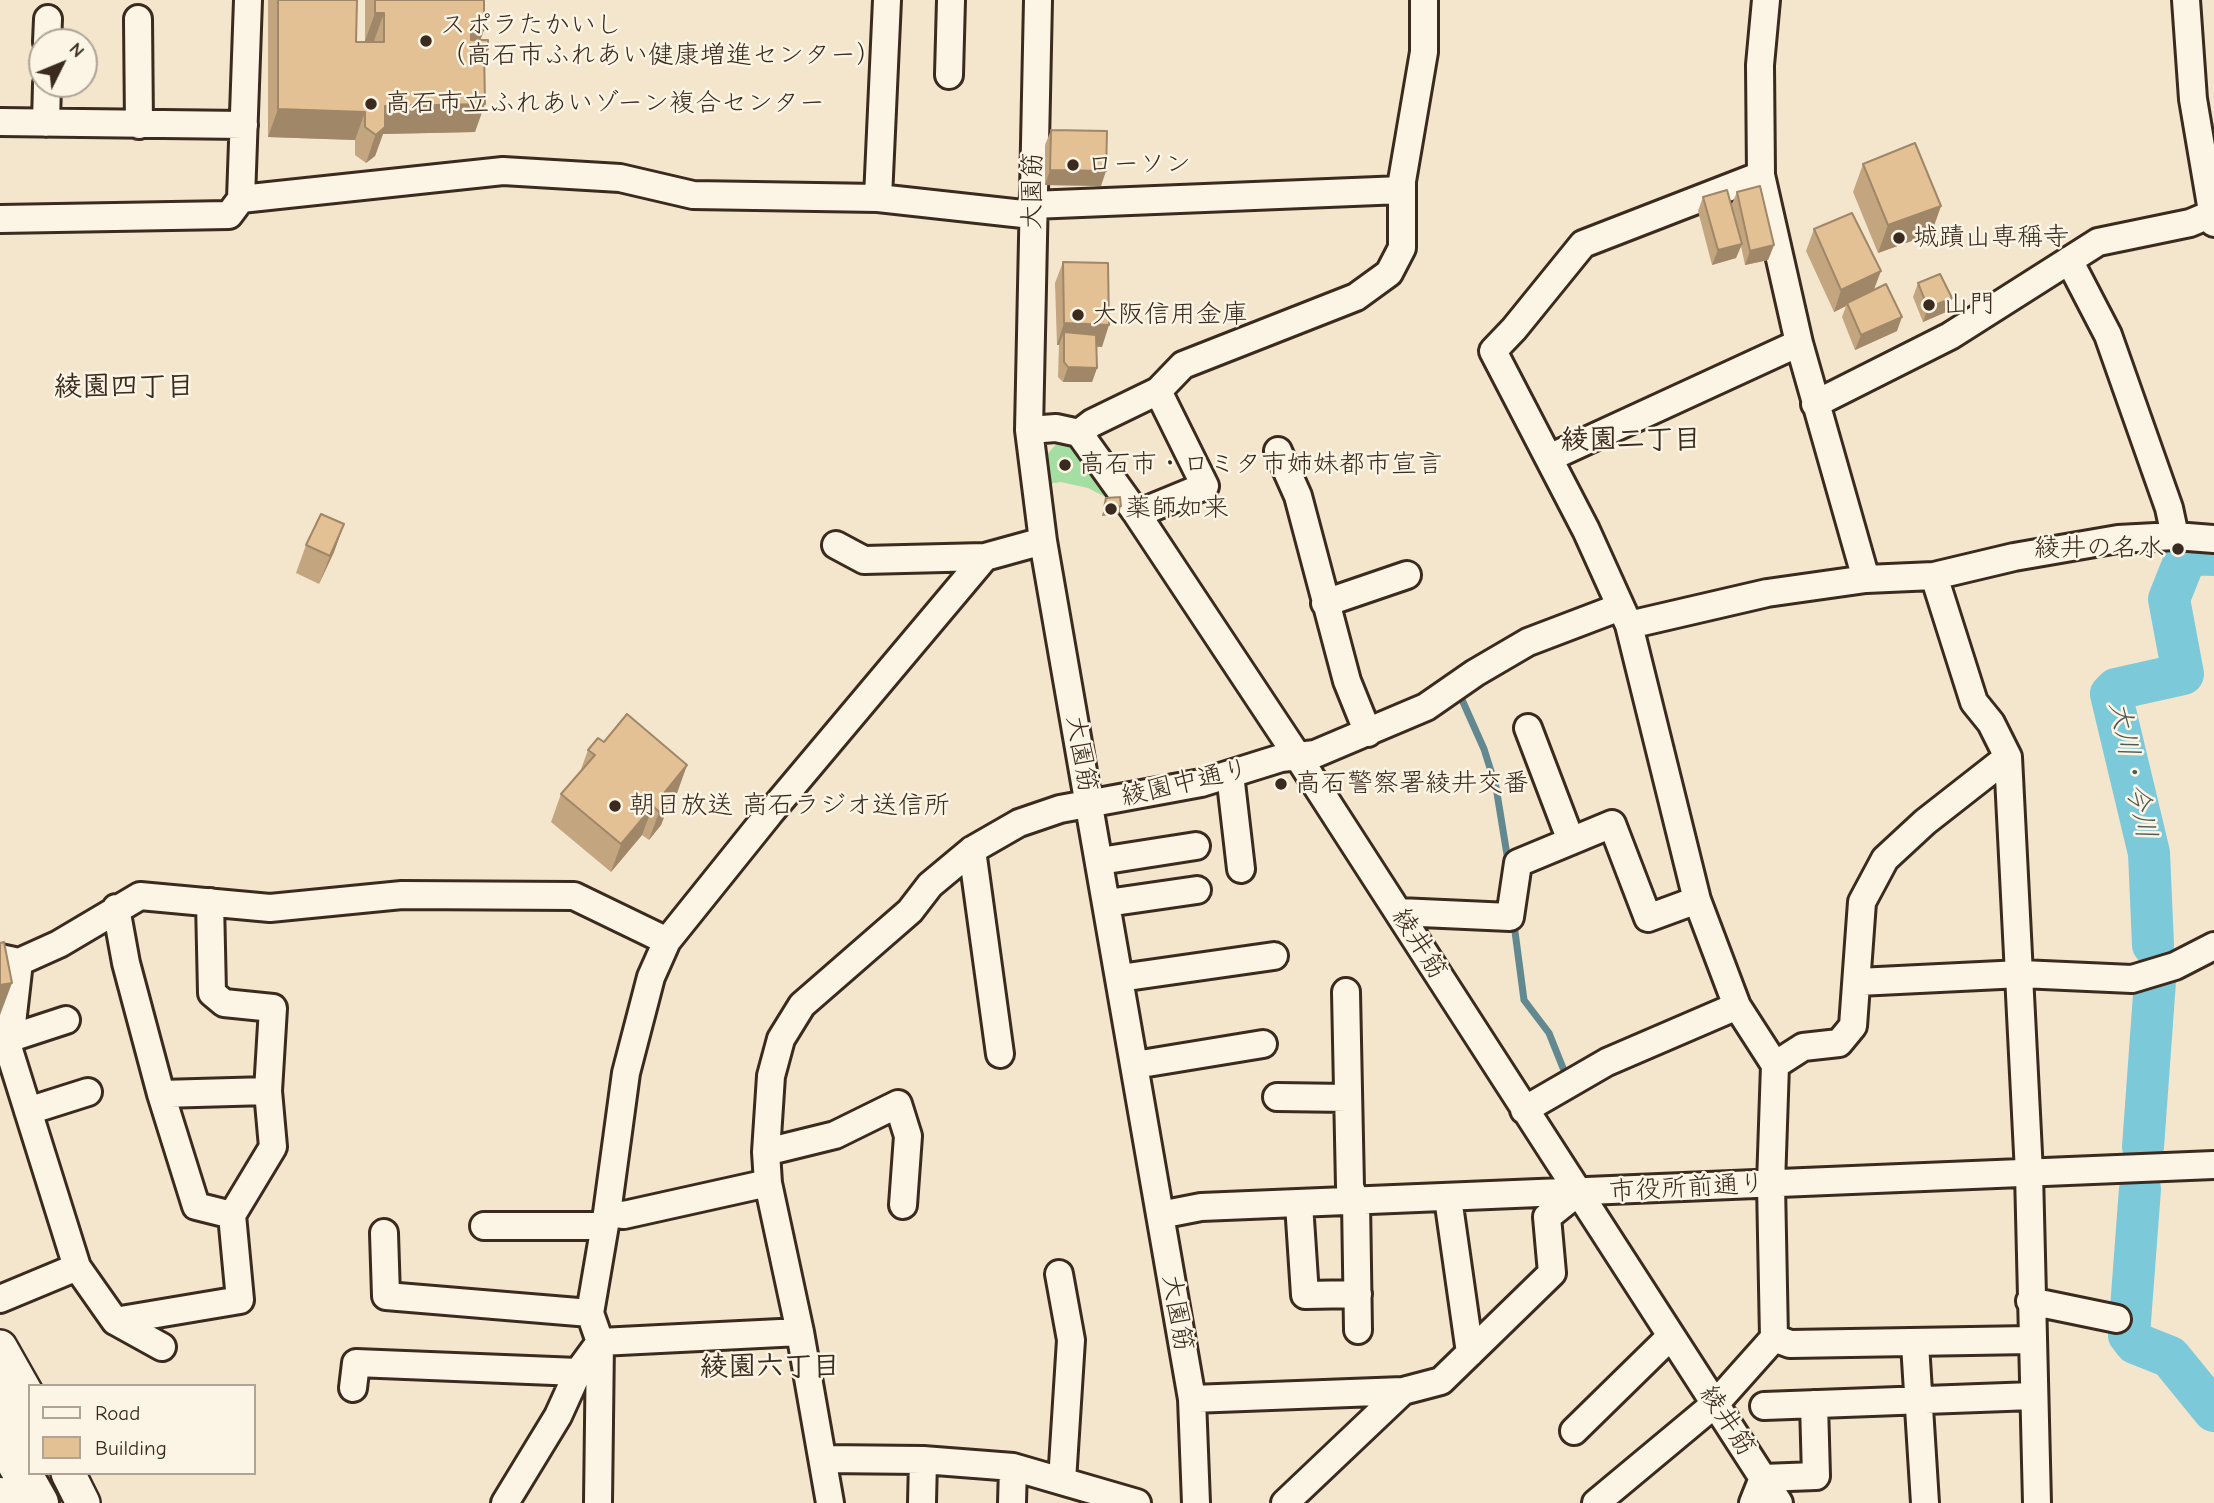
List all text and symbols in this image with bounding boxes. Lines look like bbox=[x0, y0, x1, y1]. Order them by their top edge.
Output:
place label: スポラたかいし （高石市ふれあい健康増進センター） bbox=[440, 10, 882, 72]
north arrow bbox=[28, 28, 98, 98]
marker: スポラたかいし （高石市ふれあい健康増進センター） bbox=[418, 33, 434, 49]
text: N bbox=[65, 38, 89, 62]
place label: 高石市立ふれあいゾーン複合センター bbox=[385, 88, 825, 120]
marker: 高石市立ふれあいゾーン複合センター bbox=[363, 96, 379, 112]
place label: ローソン bbox=[1087, 149, 1191, 181]
street label: 大園筋 bbox=[1017, 152, 1049, 230]
marker: ローソン bbox=[1065, 157, 1081, 173]
place label: 城蹟山専稱寺 bbox=[1913, 222, 2069, 254]
marker: 城蹟山専稱寺 bbox=[1891, 230, 1907, 246]
place label: 山門 bbox=[1943, 289, 1995, 321]
marker: 山門 bbox=[1921, 297, 1937, 313]
place label: 大阪信用金庫 bbox=[1092, 299, 1248, 331]
marker: 大阪信用金庫 bbox=[1070, 307, 1086, 323]
district label: 綾園四丁目 bbox=[54, 370, 194, 404]
district label: 綾園二丁目 bbox=[1561, 423, 1701, 457]
place label: 高石市・ロミタ市姉妹都市宣言 bbox=[1079, 449, 1443, 481]
marker: 高石市・ロミタ市姉妹都市宣言 bbox=[1057, 457, 1073, 473]
place label: 薬師如来 bbox=[1125, 493, 1229, 525]
marker: 薬師如来 bbox=[1103, 501, 1119, 517]
place label: 綾井の名水 bbox=[2034, 533, 2164, 565]
marker: 綾井の名水 bbox=[2170, 541, 2186, 557]
water label: 大川・今川 bbox=[2101, 698, 2163, 842]
street label: 大園筋 bbox=[1059, 713, 1103, 795]
street label: 綾園中通り bbox=[1118, 753, 1252, 813]
place label: 高石警察署綾井交番 bbox=[1295, 768, 1529, 800]
marker: 高石警察署綾井交番 bbox=[1273, 776, 1289, 792]
place label: 朝日放送 高石ラジオ送信所 bbox=[629, 790, 950, 822]
marker: 朝日放送 高石ラジオ送信所 bbox=[607, 798, 623, 814]
street label: 綾井筋 bbox=[1385, 903, 1453, 985]
street label: 市役所前通り bbox=[1608, 1168, 1766, 1208]
street label: 大園筋 bbox=[1155, 1272, 1199, 1354]
district label: 綾園六丁目 bbox=[700, 1350, 840, 1384]
street label: 綾井筋 bbox=[1693, 1380, 1761, 1462]
legend bbox=[28, 1384, 256, 1475]
text: Road bbox=[95, 1401, 140, 1425]
text: Building bbox=[95, 1436, 167, 1460]

